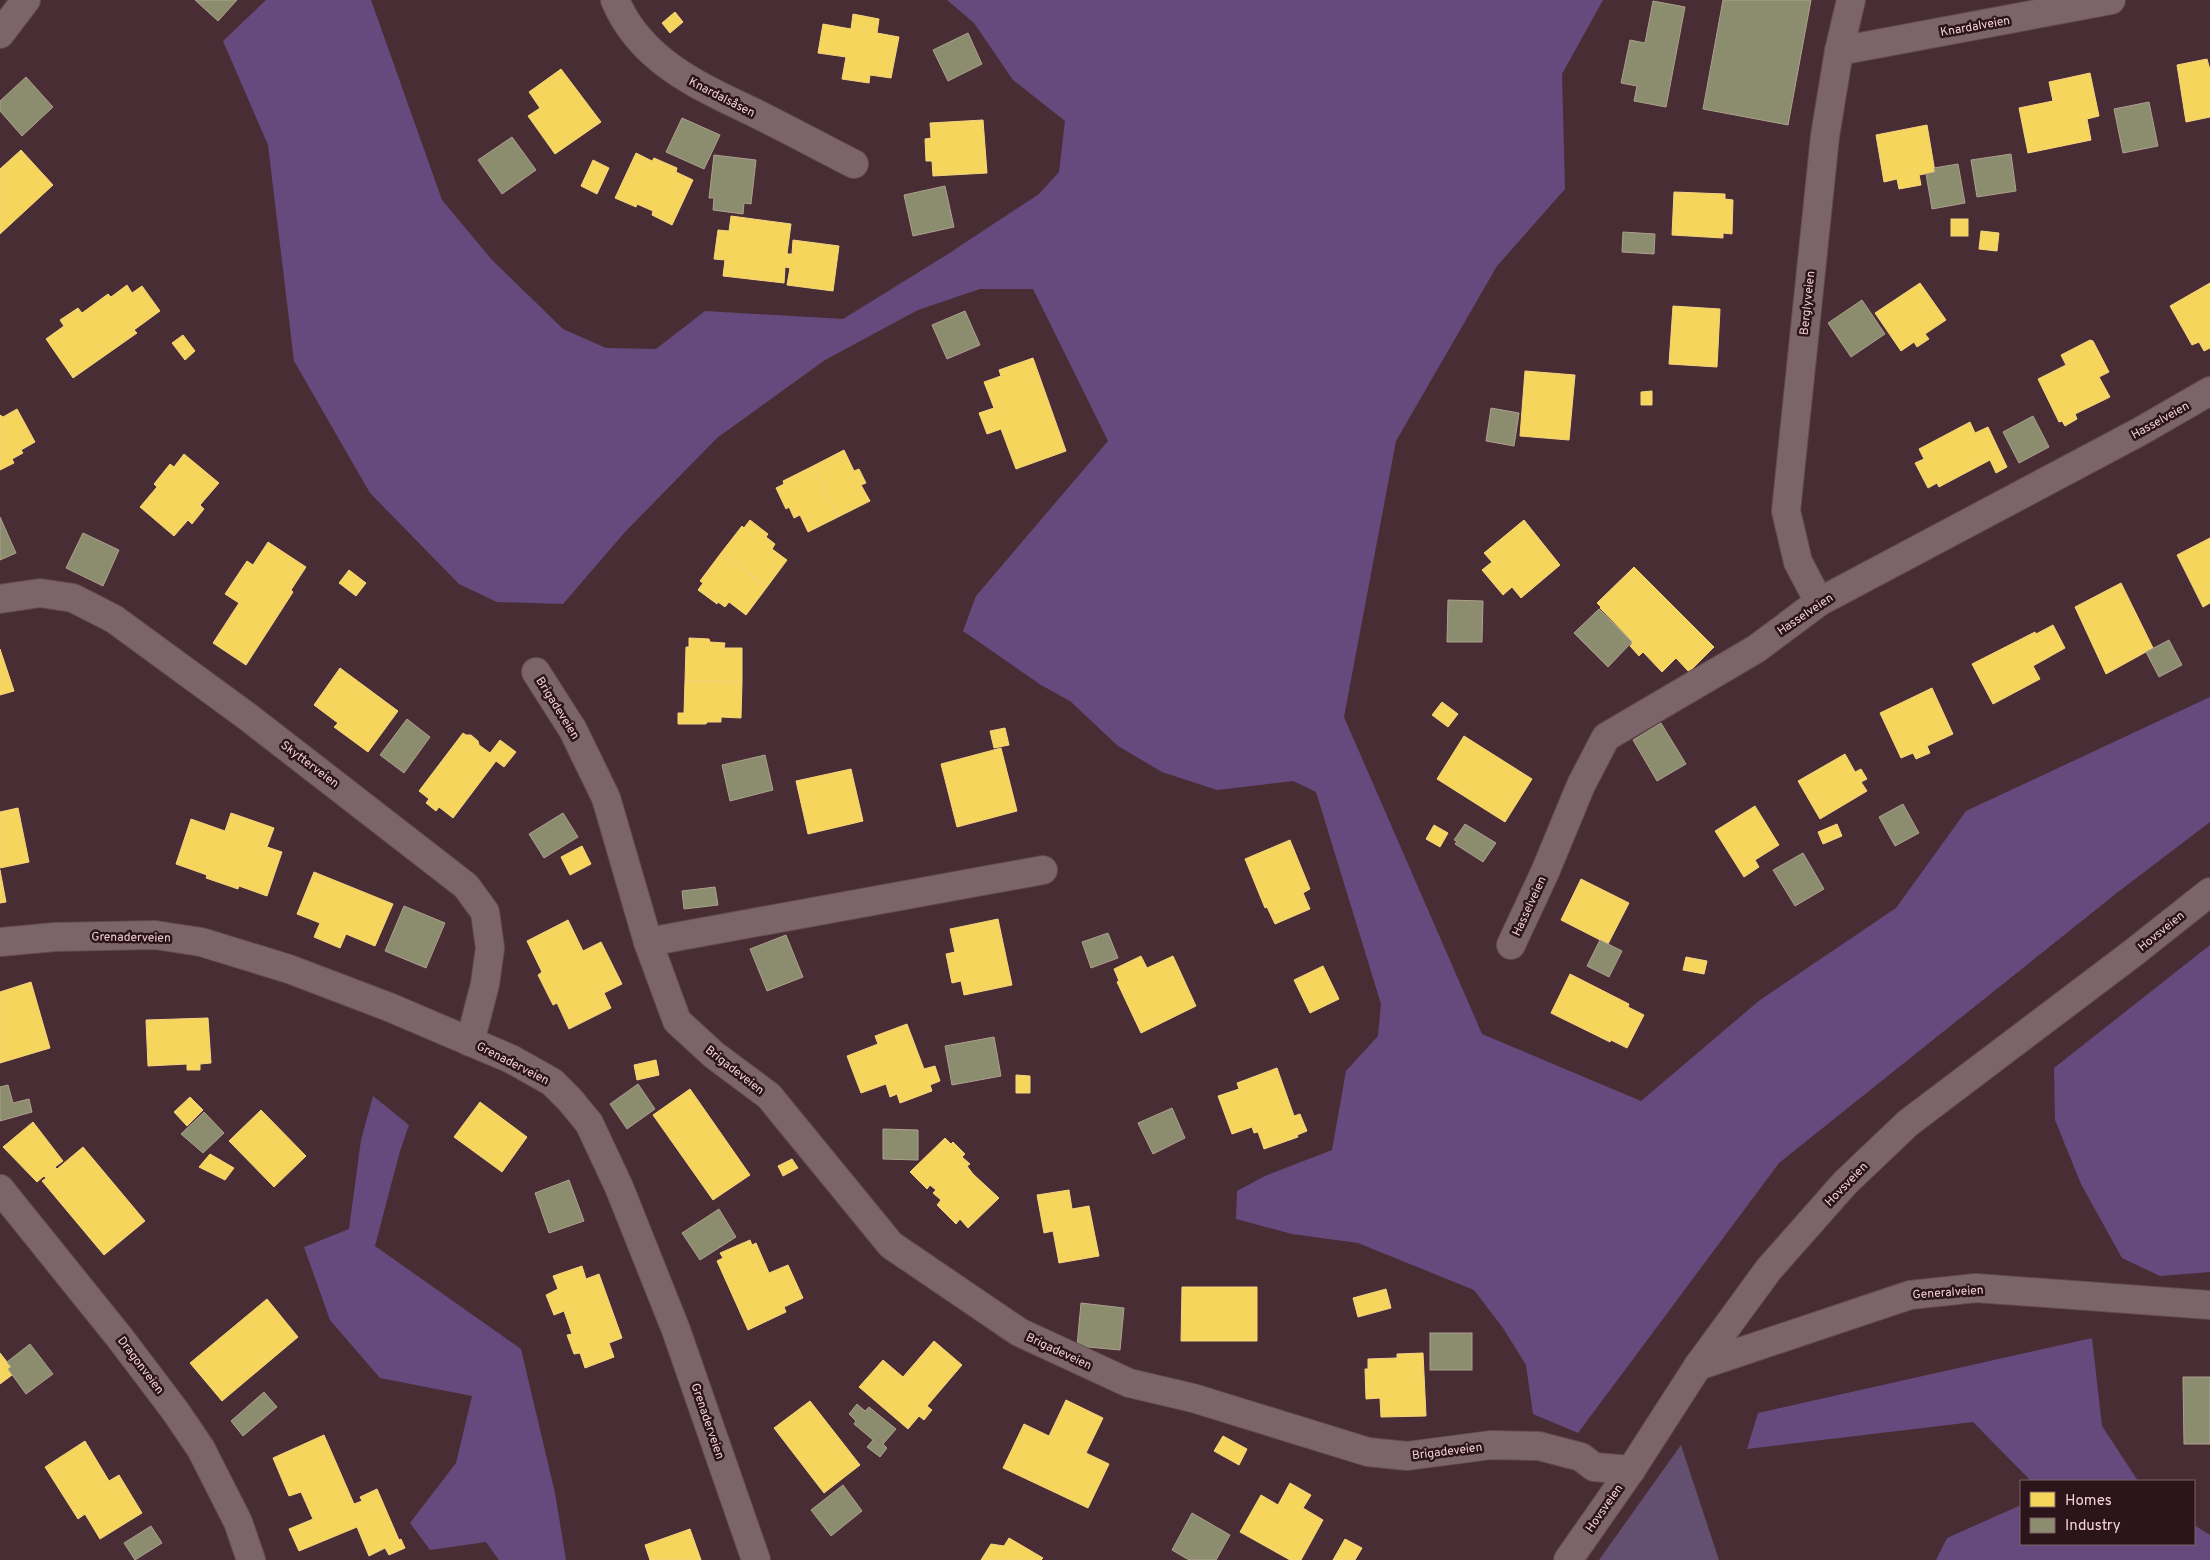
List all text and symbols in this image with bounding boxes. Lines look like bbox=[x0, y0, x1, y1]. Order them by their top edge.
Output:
street label: Knardalveien bbox=[1939, 13, 2011, 41]
street label: Knardalsåsen bbox=[686, 74, 757, 121]
street label: Berglyveien bbox=[1797, 270, 1819, 336]
street label: Hasselveien bbox=[2129, 398, 2192, 443]
street label: Hasselveien bbox=[1775, 590, 1837, 639]
street label: Brigadeveien bbox=[532, 674, 583, 743]
street label: Skytterveien bbox=[277, 738, 342, 792]
street label: Hasselveien bbox=[1509, 874, 1551, 939]
street label: Hovsveien bbox=[2135, 908, 2188, 955]
street label: Grenaderveien bbox=[91, 929, 171, 947]
street label: Grenaderveien bbox=[473, 1039, 552, 1089]
street label: Brigadeveien bbox=[702, 1043, 767, 1099]
street label: Hovsveien bbox=[1822, 1159, 1872, 1210]
street label: Generalveien bbox=[1912, 1283, 1984, 1303]
street label: Brigadeveien bbox=[1023, 1330, 1094, 1374]
street label: Dragonveien bbox=[113, 1334, 167, 1398]
street label: Grenaderveien bbox=[687, 1381, 728, 1462]
street label: Brigadeveien bbox=[1411, 1440, 1483, 1464]
legend bbox=[2020, 1480, 2195, 1545]
street label: Hovsveien bbox=[1582, 1481, 1627, 1536]
text: Homes bbox=[2065, 1492, 2112, 1511]
text: Industry bbox=[2065, 1517, 2121, 1536]

